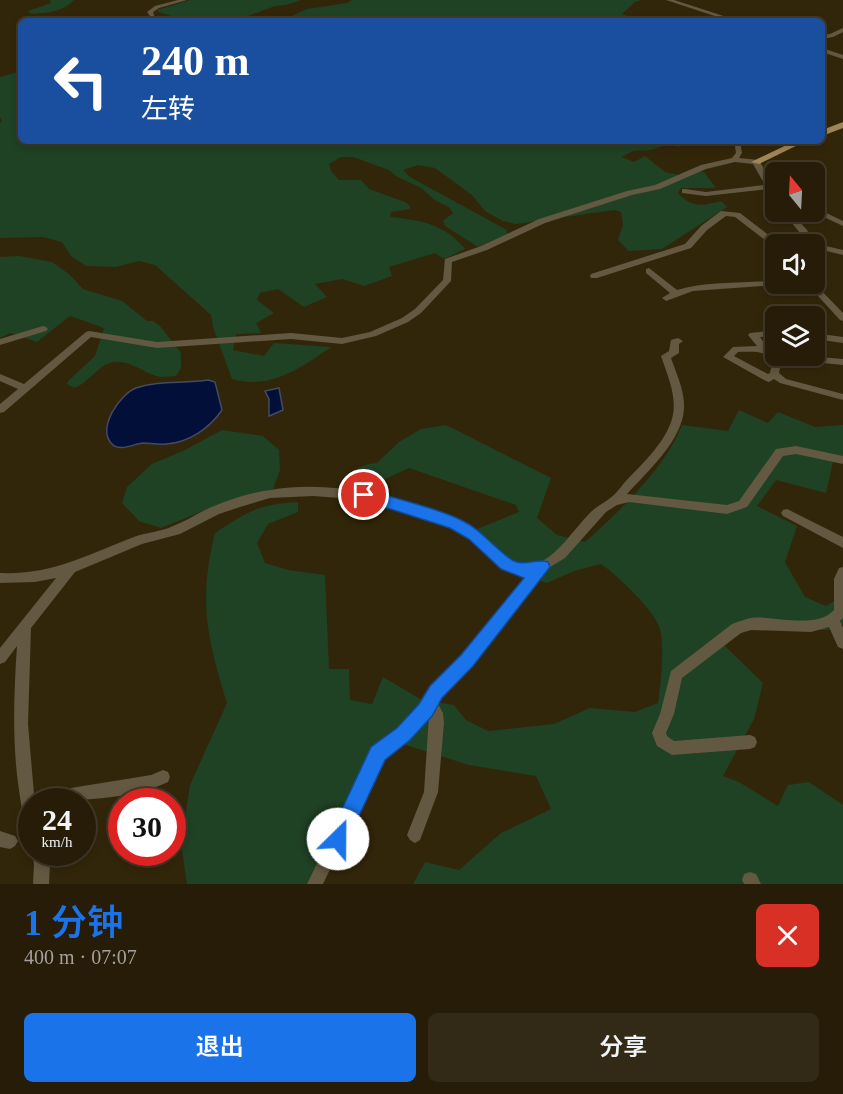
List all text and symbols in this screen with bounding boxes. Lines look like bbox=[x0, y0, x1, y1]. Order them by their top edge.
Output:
text: 240 m bbox=[141, 38, 250, 84]
icon: left bbox=[42, 42, 120, 120]
text: 左转 bbox=[141, 94, 195, 124]
north arrow bbox=[765, 162, 825, 222]
map controls bbox=[765, 162, 825, 366]
button: sound bbox=[765, 234, 825, 294]
button: layers bbox=[765, 306, 825, 366]
pin bbox=[338, 469, 389, 520]
icon: arrive bbox=[347, 478, 380, 511]
speed limit sign: 30 bbox=[108, 788, 186, 866]
text: 24 bbox=[42, 803, 72, 836]
position arrow bbox=[306, 807, 370, 871]
text: km/h bbox=[42, 834, 72, 850]
text: 1 分钟 bbox=[24, 903, 123, 943]
button: close bbox=[756, 904, 819, 967]
text: 400 m · 07:07 bbox=[24, 946, 137, 968]
button: 退出 bbox=[24, 1013, 416, 1082]
button: 分享 bbox=[428, 1013, 819, 1082]

